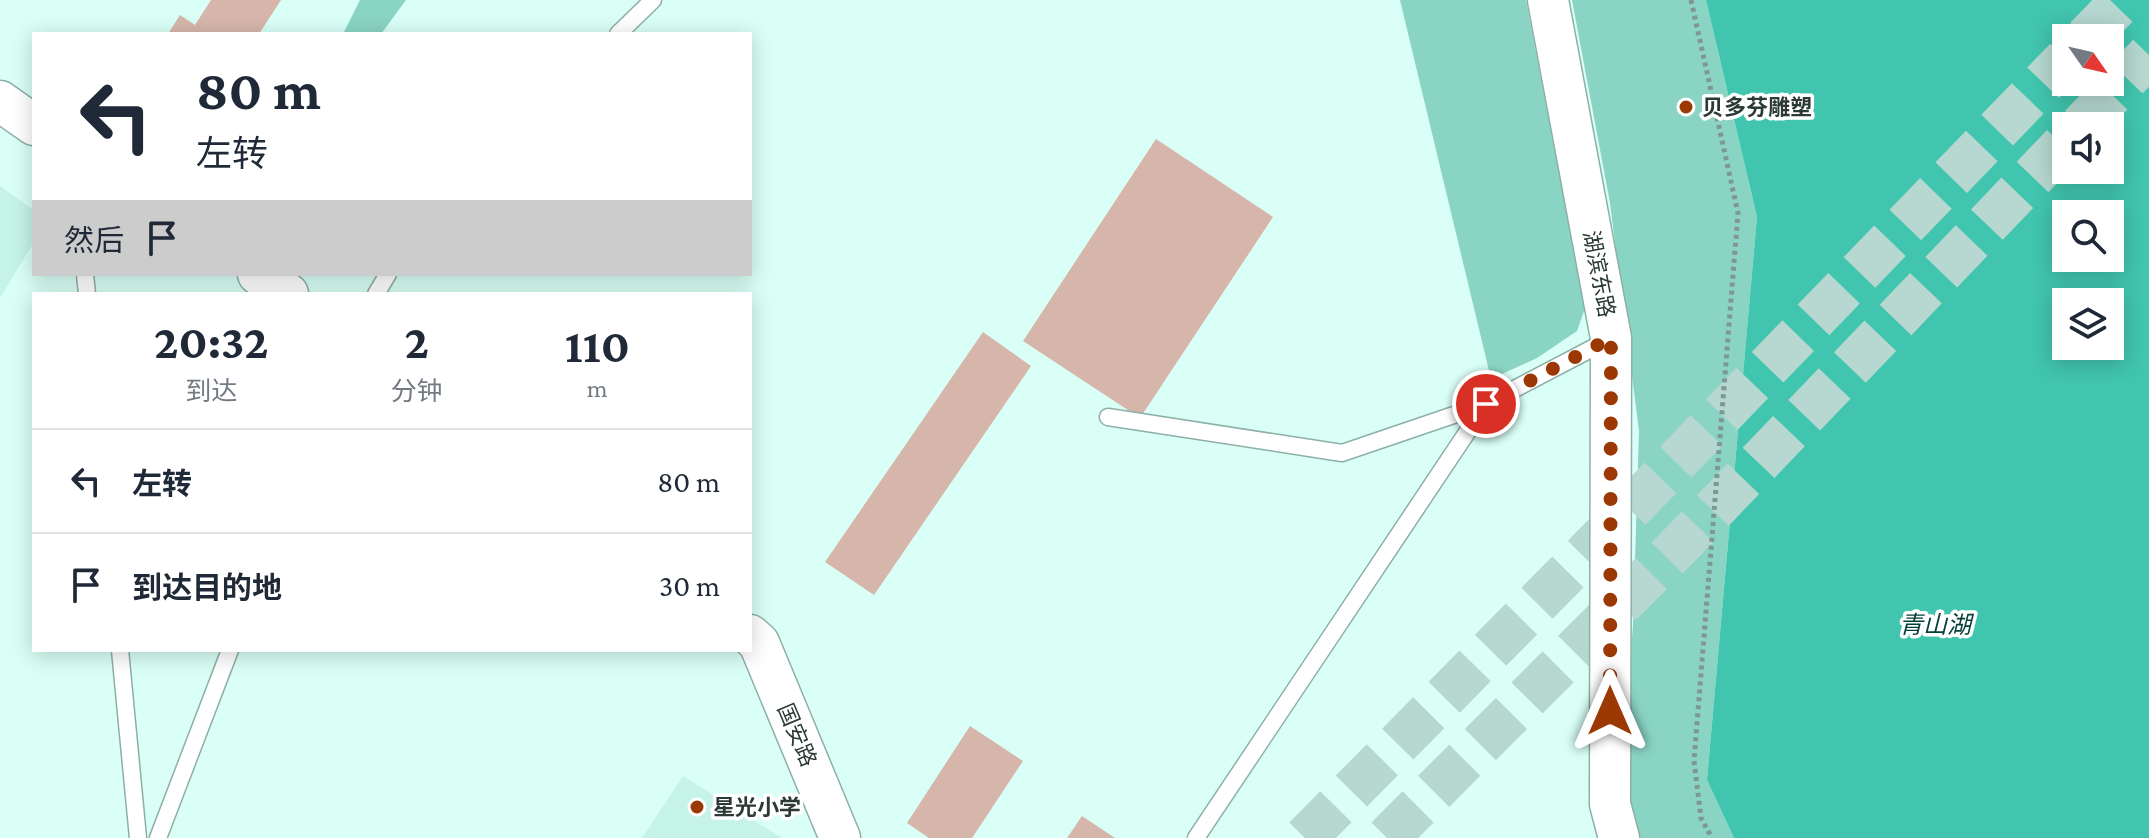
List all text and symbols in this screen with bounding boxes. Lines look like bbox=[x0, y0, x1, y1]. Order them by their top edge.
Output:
north arrow bbox=[2052, 24, 2124, 96]
map controls bbox=[2052, 24, 2124, 360]
text: 80 m bbox=[196, 59, 321, 121]
icon: left bbox=[64, 64, 168, 168]
place label: 贝多芬雕塑 bbox=[1702, 95, 1812, 120]
marker: 贝多芬雕塑 bbox=[1677, 98, 1695, 116]
button: sound bbox=[2052, 112, 2124, 184]
text: 左转 bbox=[196, 134, 268, 174]
button: search bbox=[2052, 200, 2124, 272]
icon: arrive bbox=[140, 216, 184, 260]
text: 然后 bbox=[64, 224, 124, 257]
street label: 湖滨东路 bbox=[1578, 228, 1620, 320]
button: layers bbox=[2052, 288, 2124, 360]
text: 20:32 bbox=[154, 315, 269, 368]
text: 2 bbox=[404, 315, 429, 368]
text: 110 bbox=[565, 319, 630, 372]
pin bbox=[1452, 370, 1520, 438]
text: m bbox=[587, 374, 608, 403]
text: 到达 bbox=[185, 377, 237, 406]
text: 分钟 bbox=[391, 377, 443, 406]
icon: arrive bbox=[1464, 382, 1508, 426]
icon: left bbox=[64, 459, 108, 503]
text: 80 m bbox=[657, 465, 720, 498]
text: 左转 bbox=[132, 467, 192, 500]
icon: arrive bbox=[64, 563, 108, 607]
text: 30 m bbox=[659, 569, 720, 602]
text: 到达目的地 bbox=[132, 571, 282, 604]
water label: 青山湖 bbox=[1899, 611, 1975, 638]
position arrow bbox=[1568, 669, 1652, 753]
street label: 国安路 bbox=[773, 700, 821, 770]
place label: 星光小学 bbox=[713, 795, 801, 820]
marker: 星光小学 bbox=[688, 798, 706, 816]

